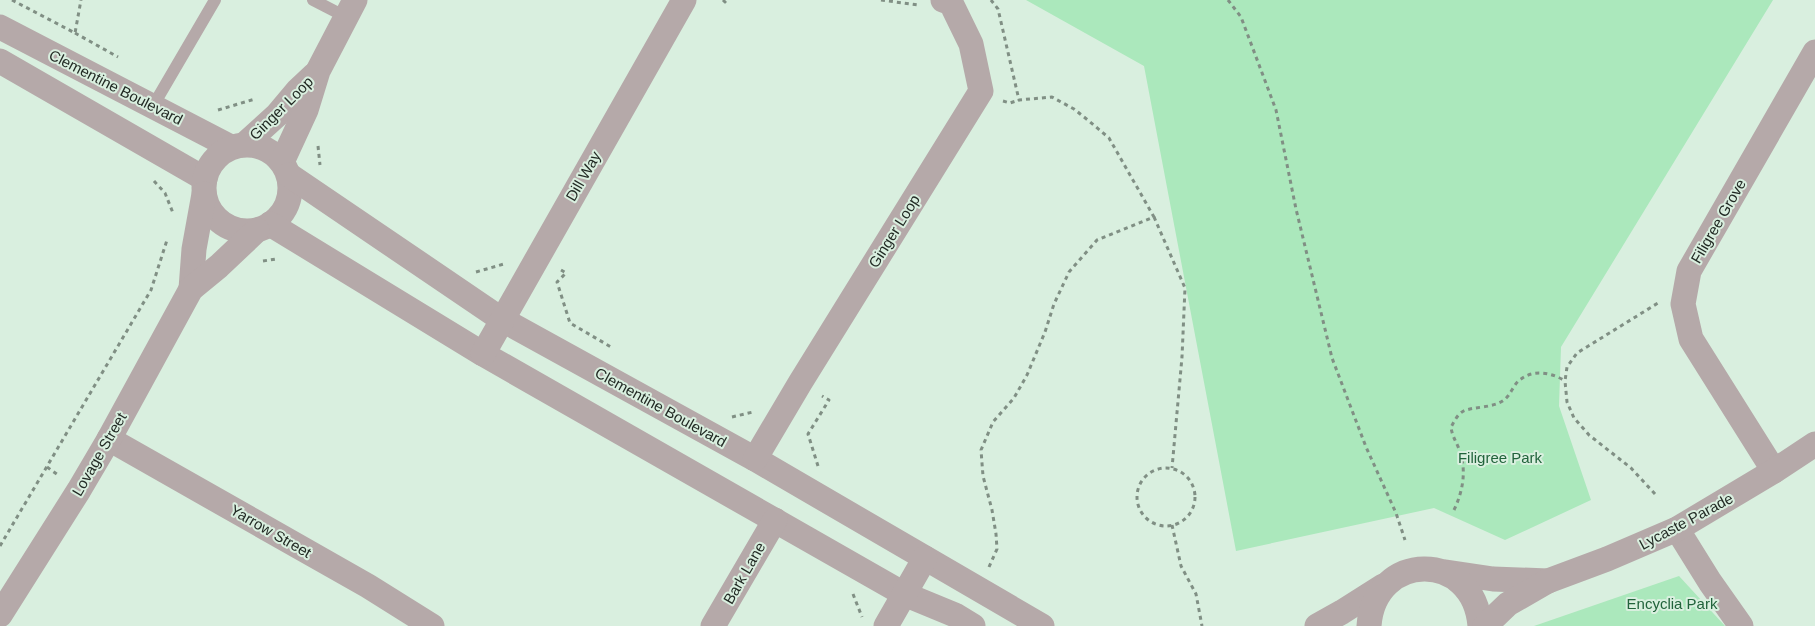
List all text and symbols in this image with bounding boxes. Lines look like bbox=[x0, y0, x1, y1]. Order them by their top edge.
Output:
street label: Clementine Boulevard bbox=[46, 46, 186, 128]
street label: Ginger Loop bbox=[246, 73, 316, 143]
street label: Dill Way bbox=[562, 148, 604, 204]
street label: Filigree Grove bbox=[1687, 176, 1749, 266]
street label: Ginger Loop bbox=[865, 191, 923, 271]
street label: Clementine Boulevard bbox=[592, 364, 730, 450]
street label: Lovage Street bbox=[68, 409, 130, 499]
park label: Filigree Park bbox=[1458, 449, 1543, 466]
street label: Lycaste Parade bbox=[1636, 489, 1736, 553]
street label: Yarrow Street bbox=[228, 501, 315, 561]
street label: Bark Lane bbox=[720, 539, 768, 607]
park label: Encyclia Park bbox=[1627, 595, 1718, 612]

